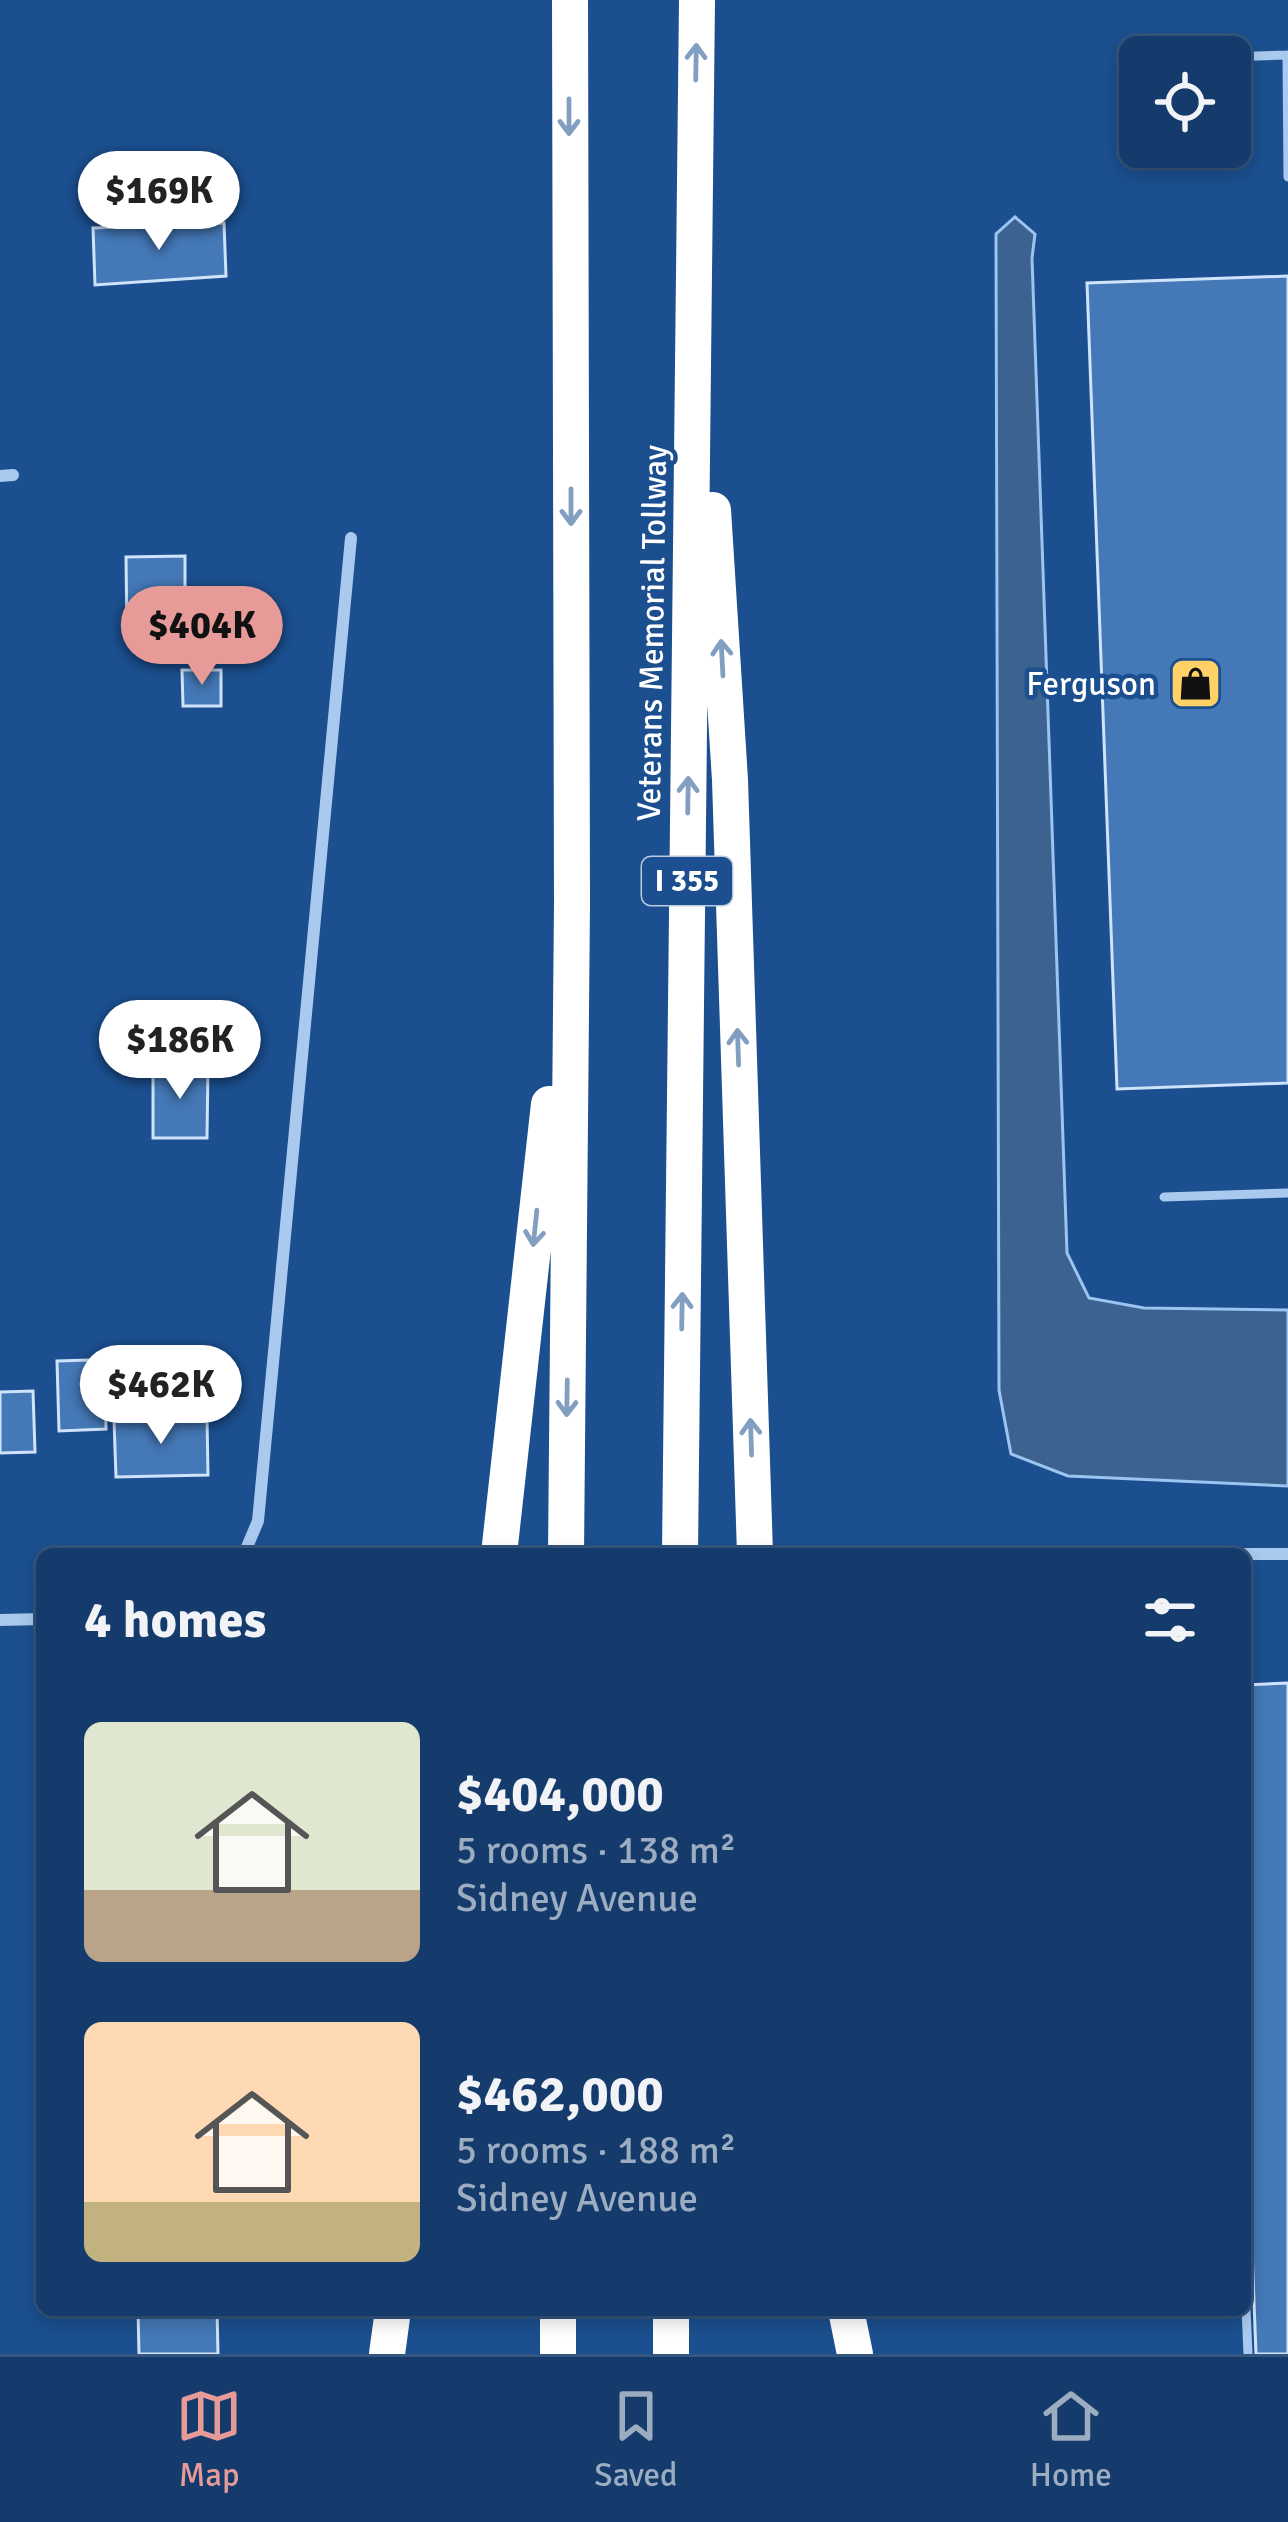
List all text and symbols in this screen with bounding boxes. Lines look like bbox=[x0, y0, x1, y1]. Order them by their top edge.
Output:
map controls bbox=[1119, 36, 1251, 168]
button: locate bbox=[1119, 36, 1251, 168]
one-way arrow bbox=[685, 43, 708, 82]
one-way arrow bbox=[558, 97, 580, 136]
pin: $169K bbox=[75, 151, 243, 253]
text: $169K bbox=[105, 166, 213, 214]
street label: Veterans Memorial Tollway bbox=[629, 444, 676, 822]
one-way arrow bbox=[559, 487, 582, 526]
pin: $404K bbox=[118, 586, 286, 688]
text: $404K bbox=[148, 601, 256, 649]
one-way arrow bbox=[711, 639, 734, 678]
shop icon: Ferguson bbox=[1167, 655, 1223, 711]
place label: Ferguson bbox=[1026, 664, 1156, 705]
one-way arrow bbox=[677, 776, 700, 815]
road number: I 355 bbox=[642, 857, 732, 905]
pin: $186K bbox=[96, 1000, 264, 1102]
text: $186K bbox=[126, 1015, 234, 1063]
one-way arrow bbox=[727, 1028, 750, 1067]
one-way arrow bbox=[524, 1208, 546, 1247]
one-way arrow bbox=[671, 1292, 694, 1331]
pin: $462K bbox=[77, 1345, 245, 1447]
text: $462K bbox=[107, 1360, 215, 1408]
one-way arrow bbox=[556, 1378, 578, 1417]
one-way arrow bbox=[739, 1418, 762, 1457]
icon: filters bbox=[1137, 1587, 1203, 1653]
text: 4 homes bbox=[84, 1589, 266, 1652]
text: $404,000 bbox=[456, 1763, 664, 1826]
icon: home bbox=[180, 1770, 324, 1914]
text: 5 rooms · 138 m² bbox=[456, 1826, 736, 1874]
text: Sidney Avenue bbox=[456, 1874, 698, 1922]
text: $462,000 bbox=[456, 2063, 664, 2126]
icon: home bbox=[180, 2070, 324, 2214]
text: 5 rooms · 188 m² bbox=[456, 2126, 736, 2174]
text: Sidney Avenue bbox=[456, 2174, 698, 2222]
tab: Map bbox=[176, 2383, 242, 2496]
tab: Saved bbox=[594, 2383, 677, 2496]
tab: Home bbox=[1030, 2383, 1112, 2496]

